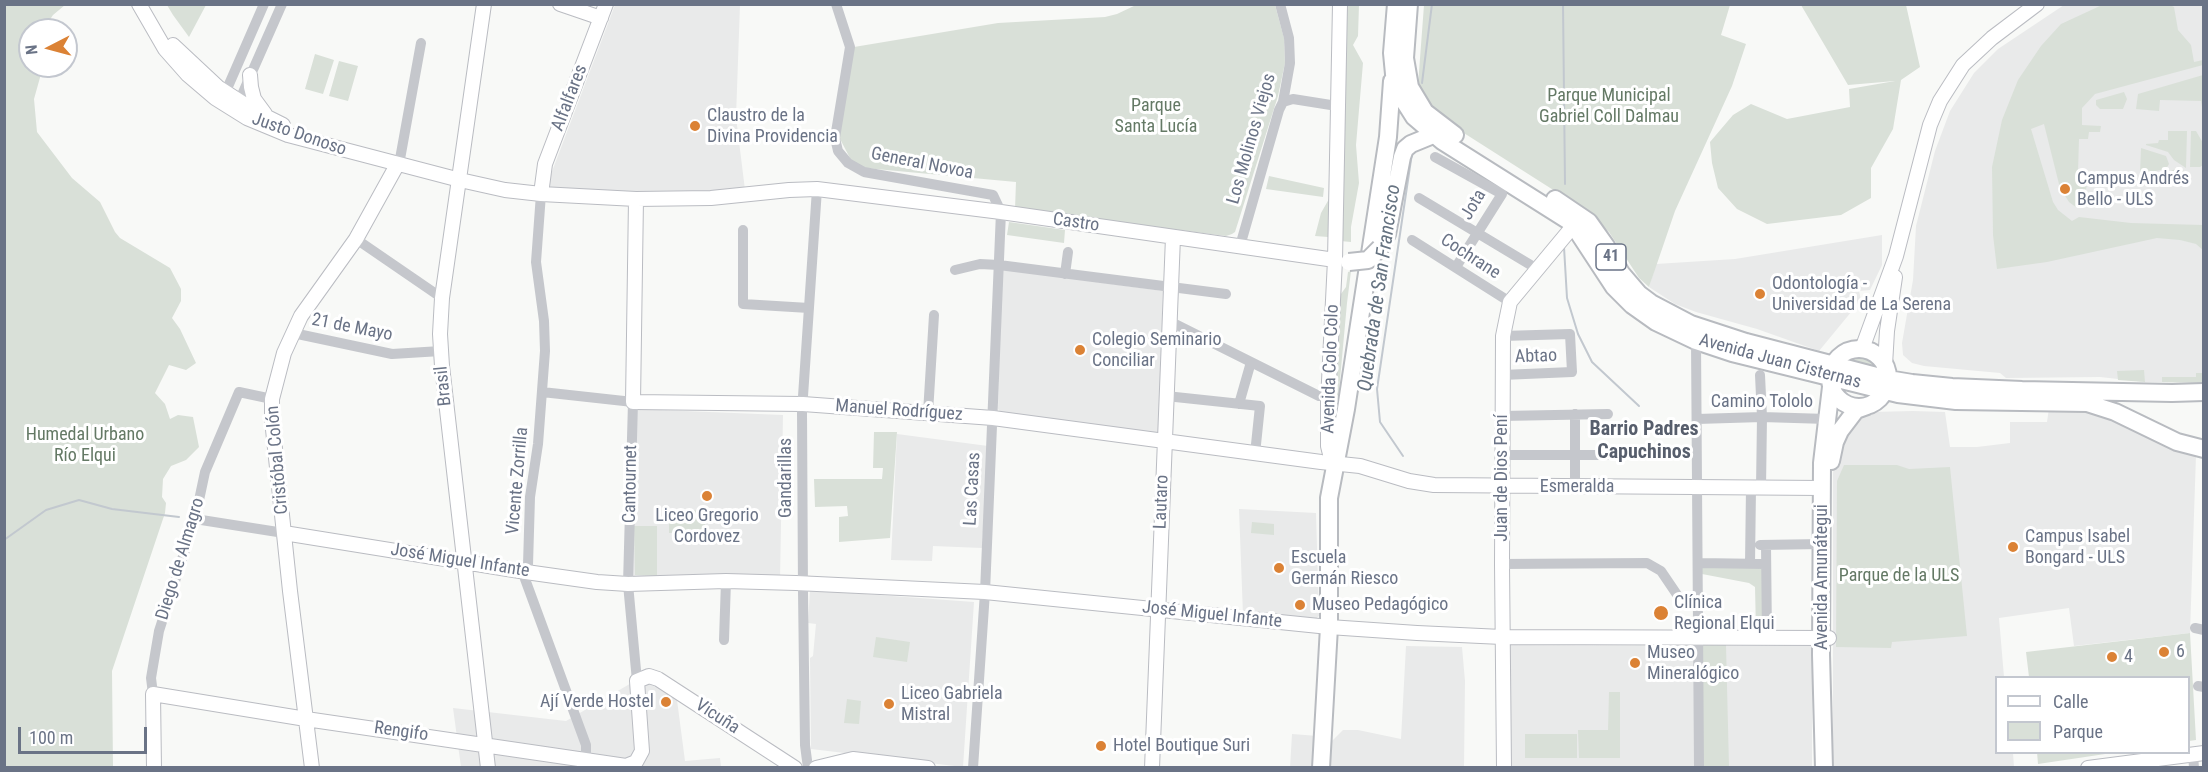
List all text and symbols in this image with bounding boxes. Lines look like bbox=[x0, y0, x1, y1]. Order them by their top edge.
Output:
north arrow bbox=[18, 18, 78, 78]
text: N bbox=[22, 44, 42, 56]
street label: Alfalfares bbox=[548, 62, 592, 134]
street label: Los Molinos Viejos bbox=[1223, 71, 1281, 207]
park label: Parque Municipal Gabriel Coll Dalmau bbox=[1539, 85, 1679, 128]
park label: Parque Santa Lucía bbox=[1115, 95, 1197, 138]
place label: Claustro de la Divina Providencia bbox=[707, 105, 838, 148]
street label: Justo Donoso bbox=[249, 109, 349, 161]
marker: Claustro de la Divina Providencia bbox=[688, 119, 702, 133]
street label: General Novoa bbox=[869, 144, 975, 184]
place label: Campus Andrés Bello - ULS bbox=[2077, 168, 2189, 210]
marker: Campus Andrés Bello - ULS bbox=[2058, 182, 2072, 196]
water label: Quebrada de San Francisco bbox=[1354, 183, 1406, 393]
street label: Jota bbox=[1457, 186, 1491, 224]
street label: Castro bbox=[1051, 209, 1101, 237]
street label: Cochrane bbox=[1436, 230, 1504, 284]
road number: 41 bbox=[1596, 244, 1626, 270]
place label: Odontología - Universidad de La Serena bbox=[1772, 273, 1951, 316]
marker: Odontología - Universidad de La Serena bbox=[1753, 287, 1767, 301]
street label: Avenida Colo Colo bbox=[1318, 304, 1344, 434]
street label: 21 de Mayo bbox=[310, 310, 394, 346]
place label: Colegio Seminario Conciliar bbox=[1092, 329, 1221, 372]
street label: Avenida Juan Cisternas bbox=[1697, 330, 1863, 394]
marker: Colegio Seminario Conciliar bbox=[1073, 343, 1087, 357]
street label: Abtao bbox=[1515, 345, 1557, 369]
street label: Brasil bbox=[431, 365, 457, 407]
street label: Camino Tololo bbox=[1711, 391, 1813, 413]
street label: Manuel Rodríguez bbox=[835, 396, 963, 426]
street label: Cristóbal Colón bbox=[262, 405, 294, 515]
street label: Juan de Dios Pení bbox=[1491, 414, 1513, 542]
district label: Barrio Padres Capuchinos bbox=[1589, 418, 1699, 465]
park label: Humedal Urbano Río Elqui bbox=[26, 424, 144, 466]
street label: Vicente Zorrilla bbox=[503, 426, 533, 536]
street label: Gandarillas bbox=[775, 438, 797, 518]
street label: Cantournet bbox=[620, 445, 642, 523]
street label: Las Casas bbox=[960, 452, 986, 526]
street label: Lautaro bbox=[1150, 475, 1174, 529]
street label: Esmeralda bbox=[1540, 476, 1614, 498]
marker: Liceo Gregorio Cordovez bbox=[700, 489, 714, 503]
street label: Diego de Almagro bbox=[152, 495, 210, 623]
street label: Avenida Amunátegui bbox=[1811, 504, 1833, 650]
place label: Liceo Gregorio Cordovez bbox=[655, 505, 759, 548]
place label: Campus Isabel Bongard - ULS bbox=[2025, 526, 2130, 568]
street label: José Miguel Infante bbox=[389, 539, 531, 583]
marker: Campus Isabel Bongard - ULS bbox=[2006, 540, 2020, 554]
place label: Escuela Germán Riesco bbox=[1291, 547, 1398, 590]
marker: Escuela Germán Riesco bbox=[1272, 561, 1286, 575]
park label: Parque de la ULS bbox=[1839, 565, 1959, 587]
place label: Clínica Regional Elqui bbox=[1674, 592, 1775, 634]
place label: Museo Pedagógico bbox=[1312, 594, 1448, 616]
street label: José Miguel Infante bbox=[1141, 597, 1283, 633]
marker: Museo Pedagógico bbox=[1293, 598, 1307, 612]
marker: Clínica Regional Elqui bbox=[1652, 604, 1670, 622]
place label: 6 bbox=[2176, 641, 2185, 663]
place label: Museo Mineralógico bbox=[1647, 642, 1739, 684]
marker: 6 bbox=[2157, 645, 2171, 659]
place label: 4 bbox=[2124, 646, 2133, 668]
marker: 4 bbox=[2105, 650, 2119, 664]
marker: Museo Mineralógico bbox=[1628, 656, 1642, 670]
legend bbox=[1995, 676, 2190, 754]
place label: Liceo Gabriela Mistral bbox=[901, 683, 1003, 726]
place label: Ají Verde Hostel bbox=[540, 691, 654, 713]
text: Calle bbox=[2053, 691, 2089, 712]
marker: Ají Verde Hostel bbox=[659, 695, 673, 709]
street label: Vicuña bbox=[691, 695, 743, 739]
marker: Liceo Gabriela Mistral bbox=[882, 697, 896, 711]
scale bar bbox=[21, 715, 150, 753]
street label: Rengifo bbox=[373, 718, 429, 746]
text: Parque bbox=[2053, 721, 2103, 742]
text: 100 m bbox=[29, 727, 73, 748]
place label: Hotel Boutique Suri bbox=[1113, 735, 1250, 757]
marker: Hotel Boutique Suri bbox=[1094, 739, 1108, 753]

